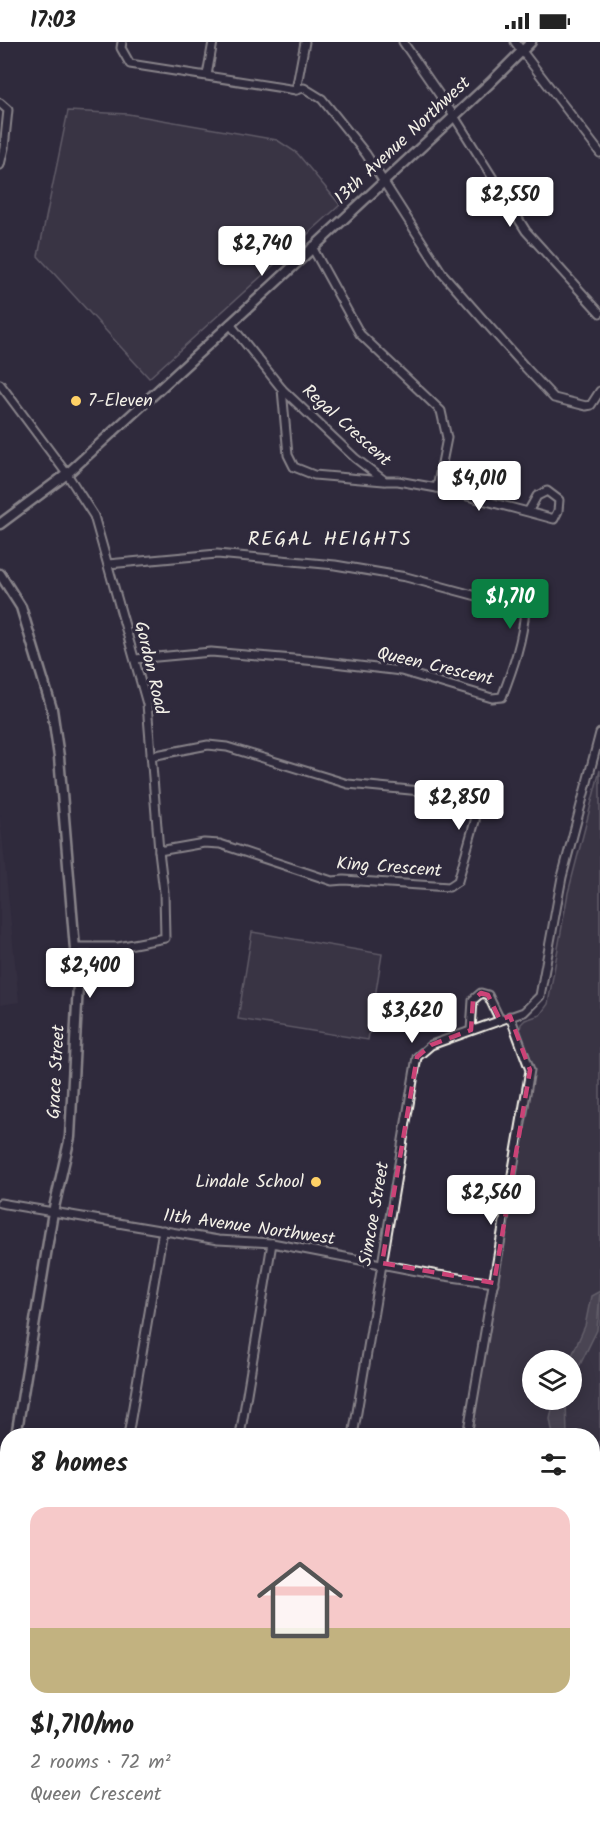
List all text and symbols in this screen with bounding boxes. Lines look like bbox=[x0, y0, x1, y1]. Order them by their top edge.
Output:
text: 17:03 bbox=[30, 4, 76, 39]
street label: 13th Avenue Northwest bbox=[328, 69, 479, 212]
pin: $2,550 bbox=[461, 177, 559, 228]
text: $2,550 bbox=[480, 180, 540, 212]
pin: $2,740 bbox=[213, 226, 311, 277]
text: $2,740 bbox=[232, 229, 292, 261]
street label: Regal Crescent bbox=[295, 378, 398, 475]
place label: 7-Eleven bbox=[88, 387, 153, 416]
marker: 7-Eleven bbox=[69, 394, 83, 408]
pin: $4,010 bbox=[430, 461, 528, 512]
text: $4,010 bbox=[452, 464, 506, 496]
district label: REGAL HEIGHTS bbox=[248, 524, 412, 556]
pin: $1,710 bbox=[461, 579, 559, 630]
text: $1,710 bbox=[486, 582, 534, 614]
street label: Gordon Road bbox=[125, 618, 175, 719]
street label: Queen Crescent bbox=[374, 640, 497, 695]
pin: $2,850 bbox=[410, 780, 508, 831]
text: $2,850 bbox=[429, 783, 489, 815]
street label: King Crescent bbox=[335, 850, 444, 886]
pin: $2,400 bbox=[41, 948, 139, 999]
text: $2,400 bbox=[60, 951, 120, 983]
pin: $3,620 bbox=[363, 993, 461, 1044]
text: $3,620 bbox=[382, 996, 442, 1028]
street label: Grace Street bbox=[40, 1023, 74, 1120]
street label: Simcoe Street bbox=[352, 1159, 399, 1268]
place label: Lindale School bbox=[195, 1168, 305, 1197]
marker: Lindale School bbox=[309, 1175, 323, 1189]
pin: $2,560 bbox=[442, 1175, 540, 1226]
text: $2,560 bbox=[461, 1178, 521, 1210]
street label: 11th Avenue Northwest bbox=[161, 1202, 338, 1255]
map controls bbox=[522, 1350, 582, 1410]
button: layers bbox=[522, 1350, 582, 1410]
text: 8 homes bbox=[30, 1443, 128, 1485]
icon: filters bbox=[537, 1448, 570, 1481]
icon: home bbox=[246, 1546, 354, 1654]
text: $1,710/mo bbox=[30, 1705, 134, 1747]
text: 2 rooms · 72 m² bbox=[30, 1747, 171, 1779]
text: Queen Crescent bbox=[30, 1779, 162, 1811]

